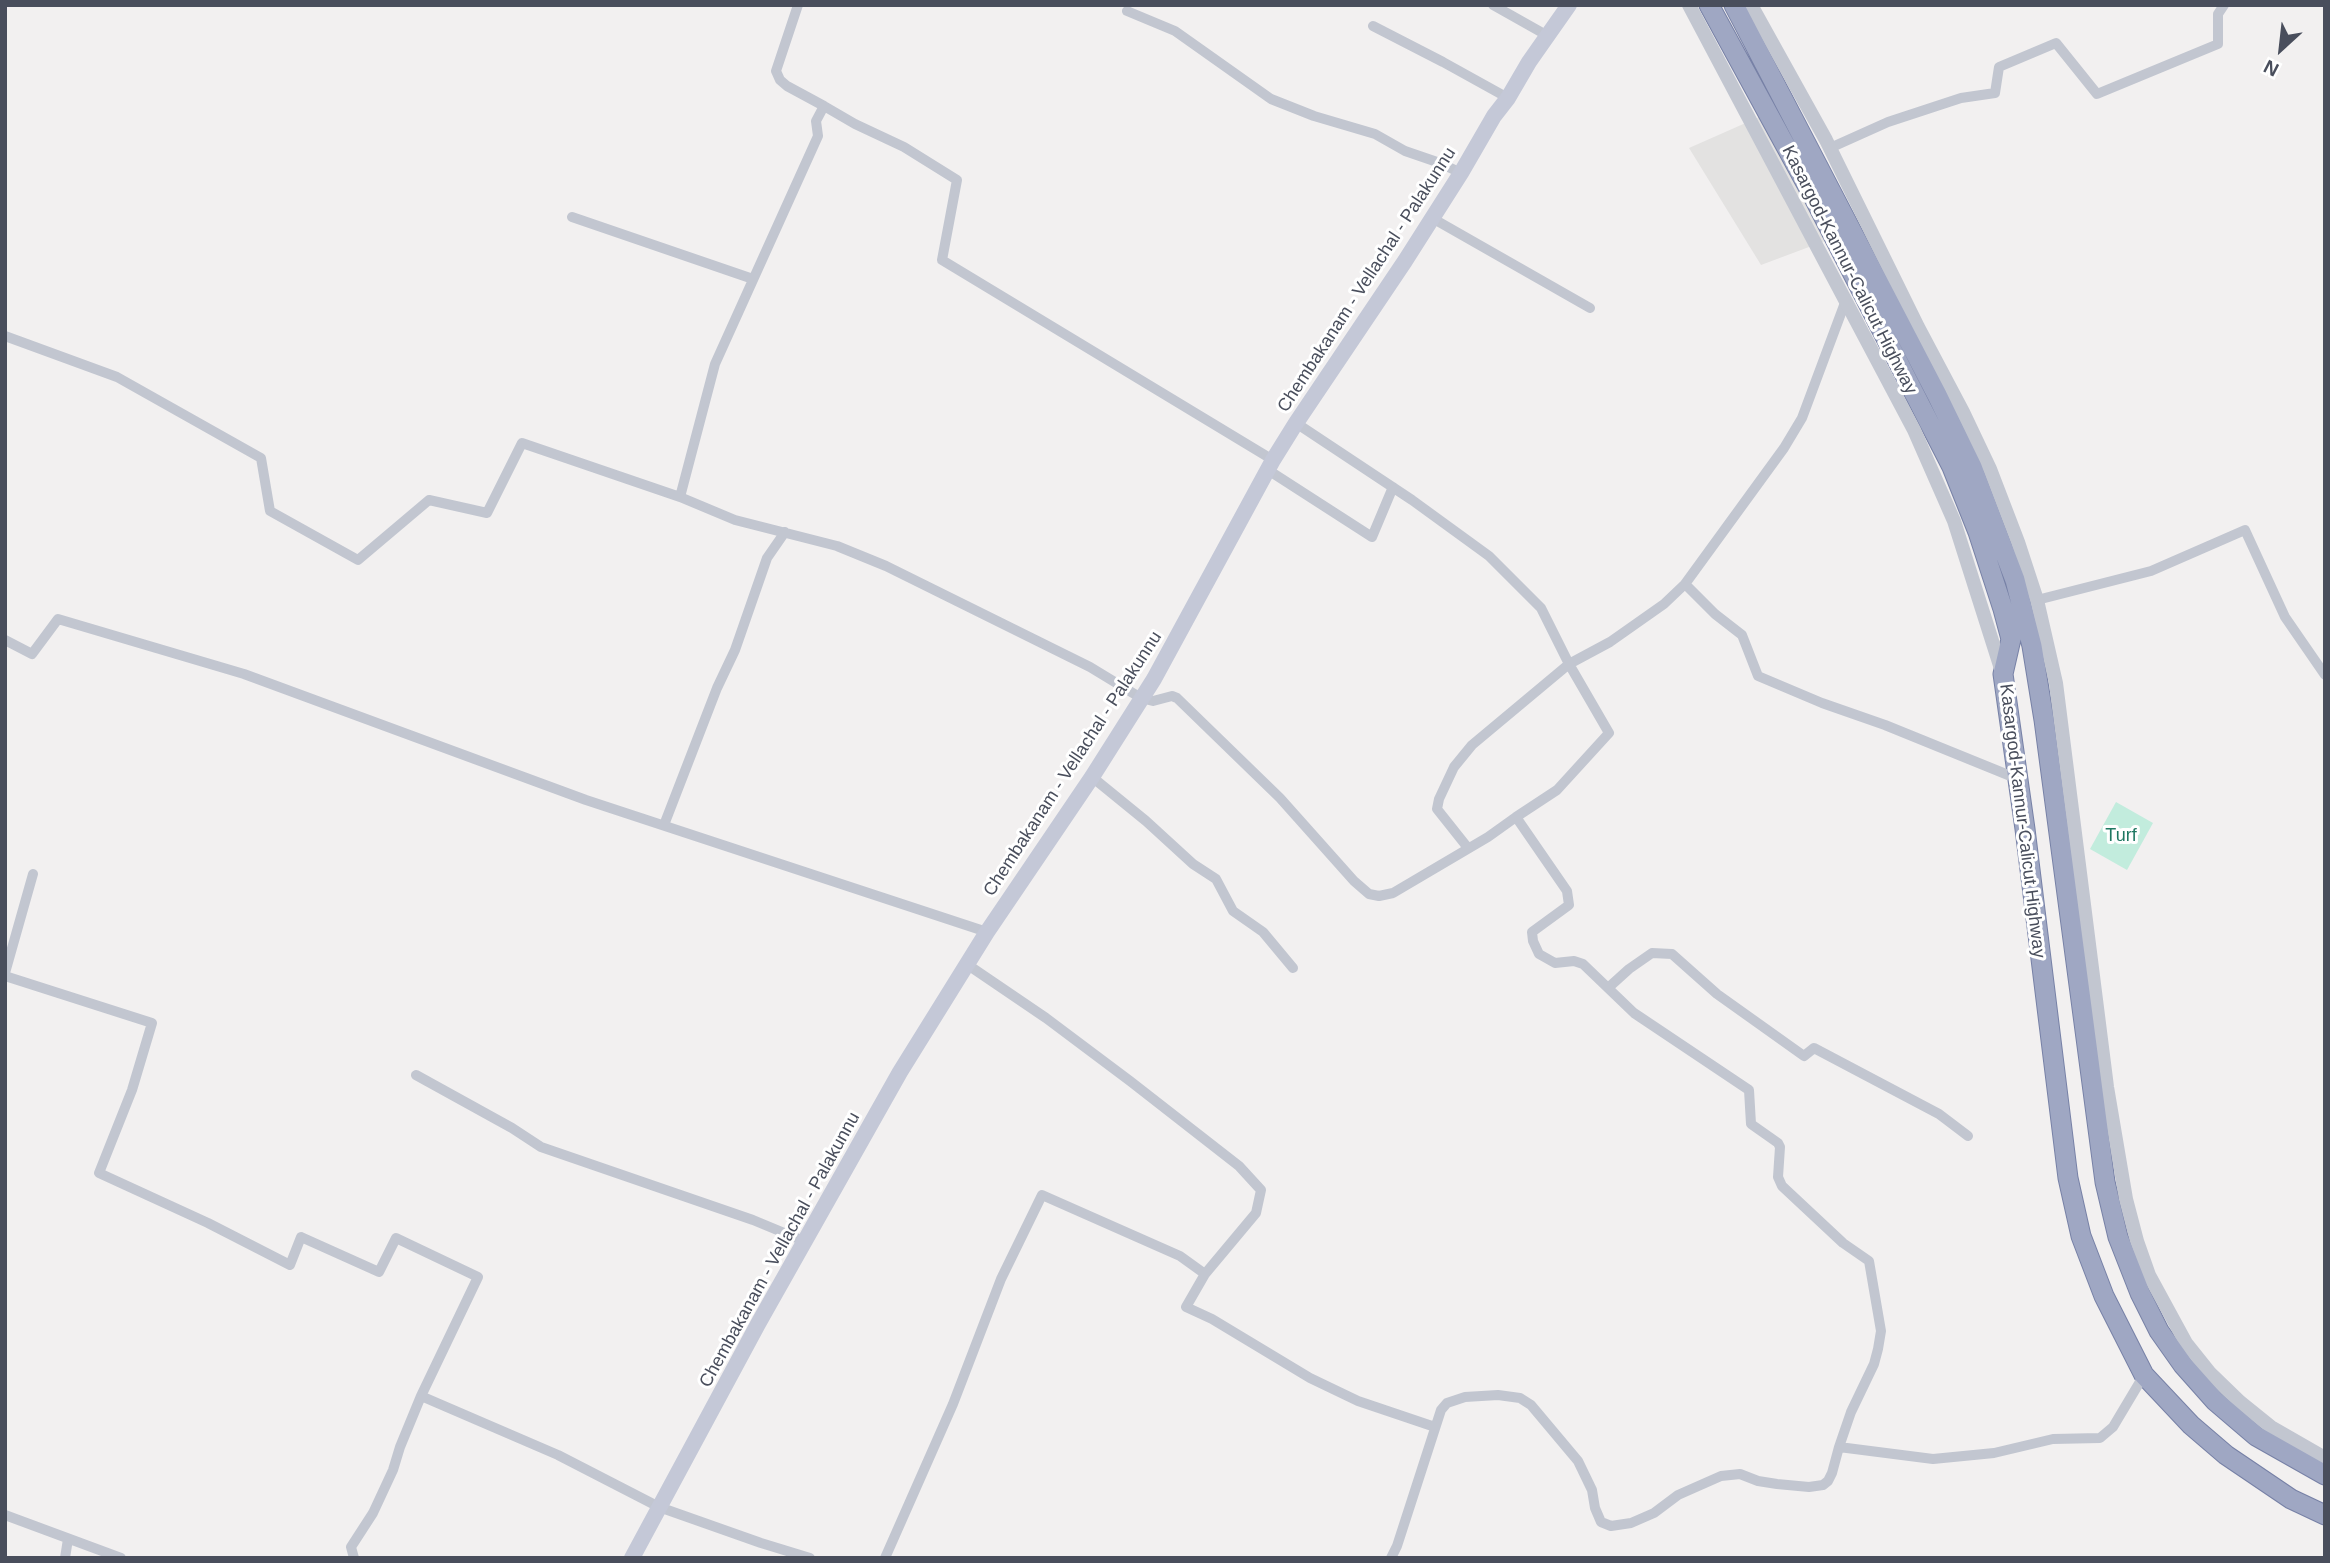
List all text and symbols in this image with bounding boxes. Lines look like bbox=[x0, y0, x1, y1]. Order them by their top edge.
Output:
north arrow bbox=[2246, 14, 2316, 84]
text: N bbox=[2260, 56, 2282, 81]
street label: Kasargod-Kannur-Calicut Highway bbox=[1777, 142, 1921, 398]
street label: Chembakanam - Vellachal - Palakunnu bbox=[1273, 144, 1461, 416]
street label: Chembakanam - Vellachal - Palakunnu bbox=[979, 628, 1167, 900]
street label: Kasargod-Kannur-Calicut Highway bbox=[1994, 683, 2050, 959]
park label: Turf bbox=[2105, 825, 2137, 847]
street label: Chembakanam - Vellachal - Palakunnu bbox=[695, 1109, 865, 1391]

